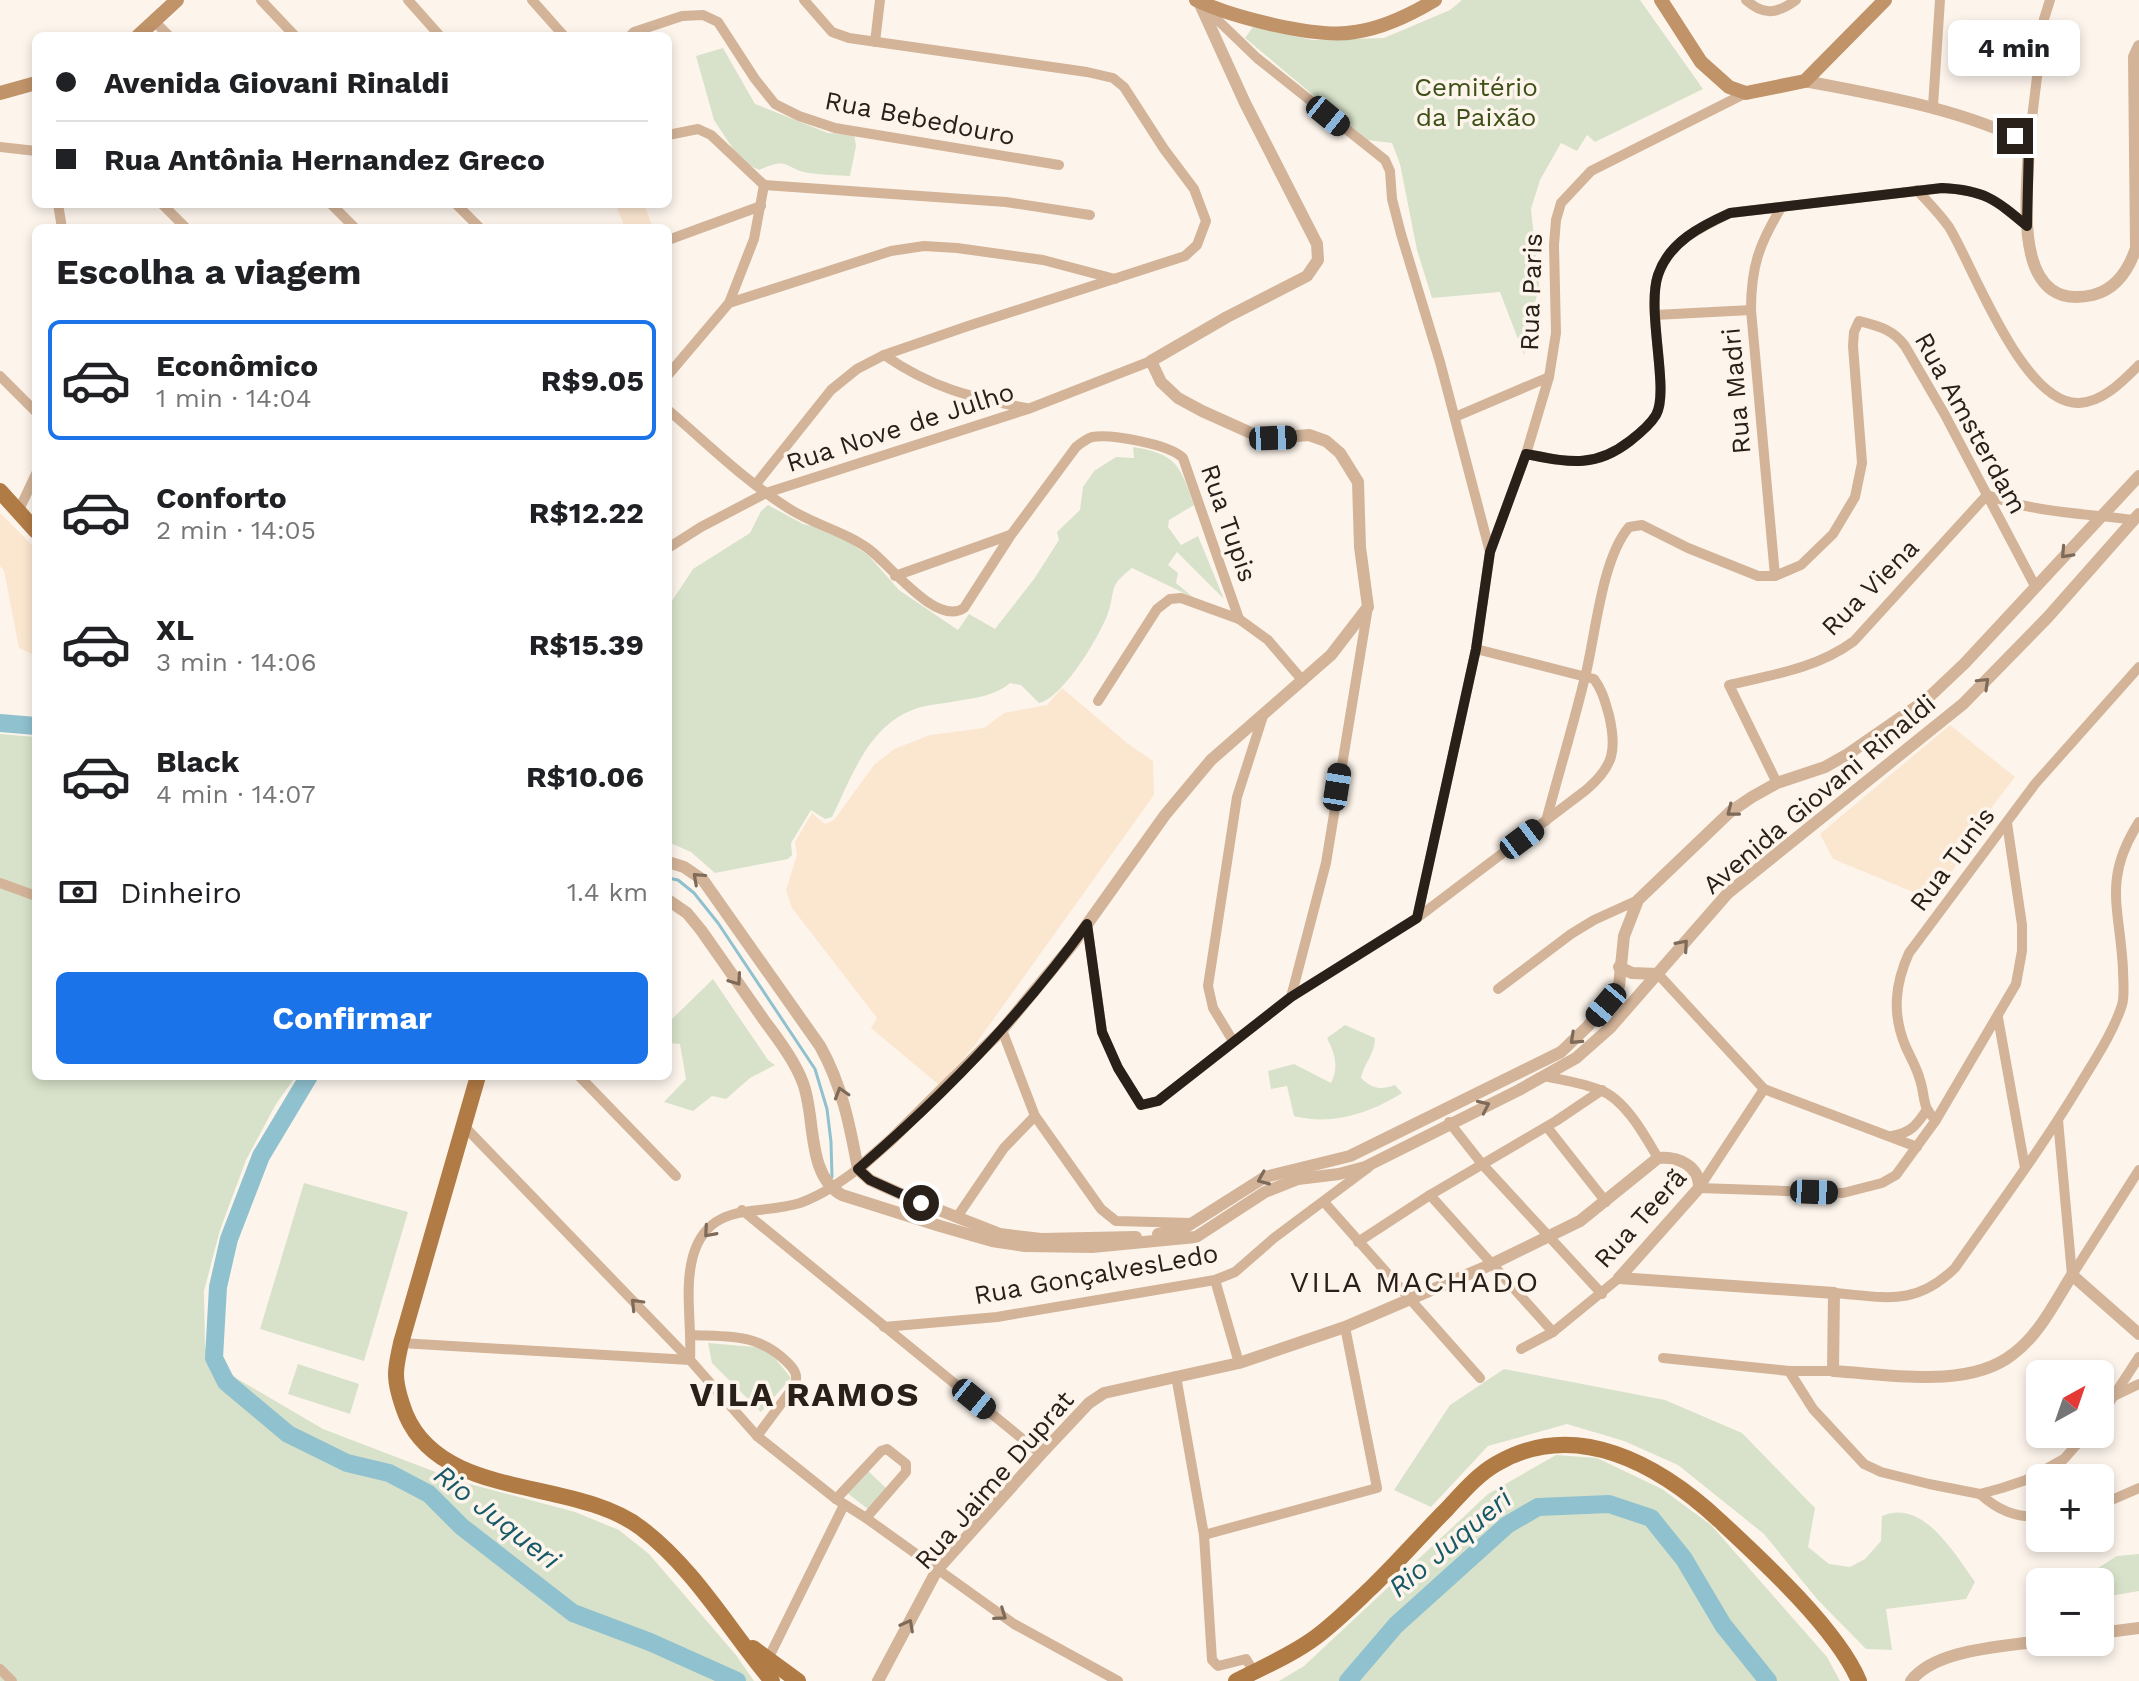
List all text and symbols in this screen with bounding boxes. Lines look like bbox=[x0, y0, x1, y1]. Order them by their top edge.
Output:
callout: 4 min bbox=[1949, 20, 2081, 76]
text: 4 min bbox=[1978, 33, 2050, 63]
text: Avenida Giovani Rinaldi bbox=[104, 65, 449, 100]
park label: Cemitério da Paixão bbox=[1414, 72, 1538, 132]
street label: Rua Bebedouro bbox=[822, 85, 1018, 151]
car bbox=[1302, 92, 1354, 140]
route end bbox=[1997, 118, 2033, 154]
text: Rua Antônia Hernandez Greco bbox=[104, 142, 545, 177]
street label: Rua Paris bbox=[1514, 233, 1548, 351]
text: Escolha a viagem bbox=[56, 251, 361, 293]
street label: Rua Madri bbox=[1716, 327, 1756, 455]
street label: Rua Amsterdam bbox=[1909, 327, 2033, 519]
icon: car bbox=[60, 344, 132, 416]
text: Econômico bbox=[156, 348, 318, 383]
text: R$9.05 bbox=[541, 363, 644, 398]
street label: Rua Nove de Julho bbox=[782, 376, 1018, 478]
text: 1 min · 14:04 bbox=[156, 383, 312, 413]
car bbox=[1249, 425, 1297, 451]
street label: Rua Tupis bbox=[1195, 460, 1263, 586]
icon: car bbox=[60, 476, 132, 548]
text: Conforto bbox=[156, 480, 287, 515]
text: R$12.22 bbox=[529, 495, 644, 530]
text: 2 min · 14:05 bbox=[156, 515, 316, 545]
street label: Rua Viena bbox=[1815, 532, 1925, 642]
one-way arrow bbox=[2061, 544, 2075, 558]
icon: car bbox=[60, 608, 132, 680]
text: XL bbox=[156, 612, 194, 647]
text: R$15.39 bbox=[529, 627, 644, 662]
text: 3 min · 14:06 bbox=[156, 647, 317, 677]
one-way arrow bbox=[1975, 678, 1989, 692]
street label: Avenida Giovani Rinaldi bbox=[1697, 688, 1941, 900]
icon: car bbox=[60, 740, 132, 812]
text: Black bbox=[156, 744, 240, 779]
text: R$10.06 bbox=[526, 759, 644, 794]
car bbox=[1321, 761, 1353, 813]
text: 4 min · 14:07 bbox=[156, 779, 316, 809]
street label: Rua Tunis bbox=[1903, 801, 2001, 917]
one-way arrow bbox=[1726, 802, 1741, 816]
car bbox=[1496, 815, 1548, 863]
icon: cash bbox=[56, 870, 100, 914]
one-way arrow bbox=[693, 873, 707, 887]
text: Dinheiro bbox=[120, 875, 242, 910]
text: 1.4 km bbox=[567, 877, 648, 907]
one-way arrow bbox=[1673, 939, 1688, 954]
one-way arrow bbox=[726, 971, 741, 985]
button: Confirmar bbox=[56, 972, 648, 1064]
car bbox=[1581, 979, 1631, 1031]
one-way arrow bbox=[1569, 1030, 1584, 1044]
one-way arrow bbox=[834, 1087, 850, 1101]
one-way arrow bbox=[1476, 1100, 1490, 1116]
street label: Rua Teerã bbox=[1588, 1162, 1693, 1274]
one-way arrow bbox=[1257, 1170, 1272, 1186]
car bbox=[1790, 1179, 1838, 1205]
route start bbox=[903, 1185, 939, 1221]
one-way arrow bbox=[704, 1223, 718, 1237]
street label: Rua GonçalvesLedo bbox=[972, 1238, 1220, 1310]
district label: VILA MACHADO bbox=[1290, 1264, 1540, 1299]
one-way arrow bbox=[630, 1299, 645, 1313]
north arrow bbox=[2026, 1360, 2114, 1448]
map controls bbox=[2026, 1360, 2114, 1656]
district label: VILA RAMOS bbox=[690, 1374, 920, 1414]
car bbox=[948, 1375, 1000, 1423]
street label: Rua Jaime Duprat bbox=[908, 1385, 1080, 1575]
water label: Rio Juqueri bbox=[428, 1458, 567, 1577]
button: + bbox=[2026, 1464, 2114, 1552]
water label: Rio Juqueri bbox=[1382, 1482, 1519, 1604]
button: − bbox=[2026, 1568, 2114, 1656]
one-way arrow bbox=[992, 1605, 1006, 1620]
one-way arrow bbox=[898, 1619, 913, 1634]

